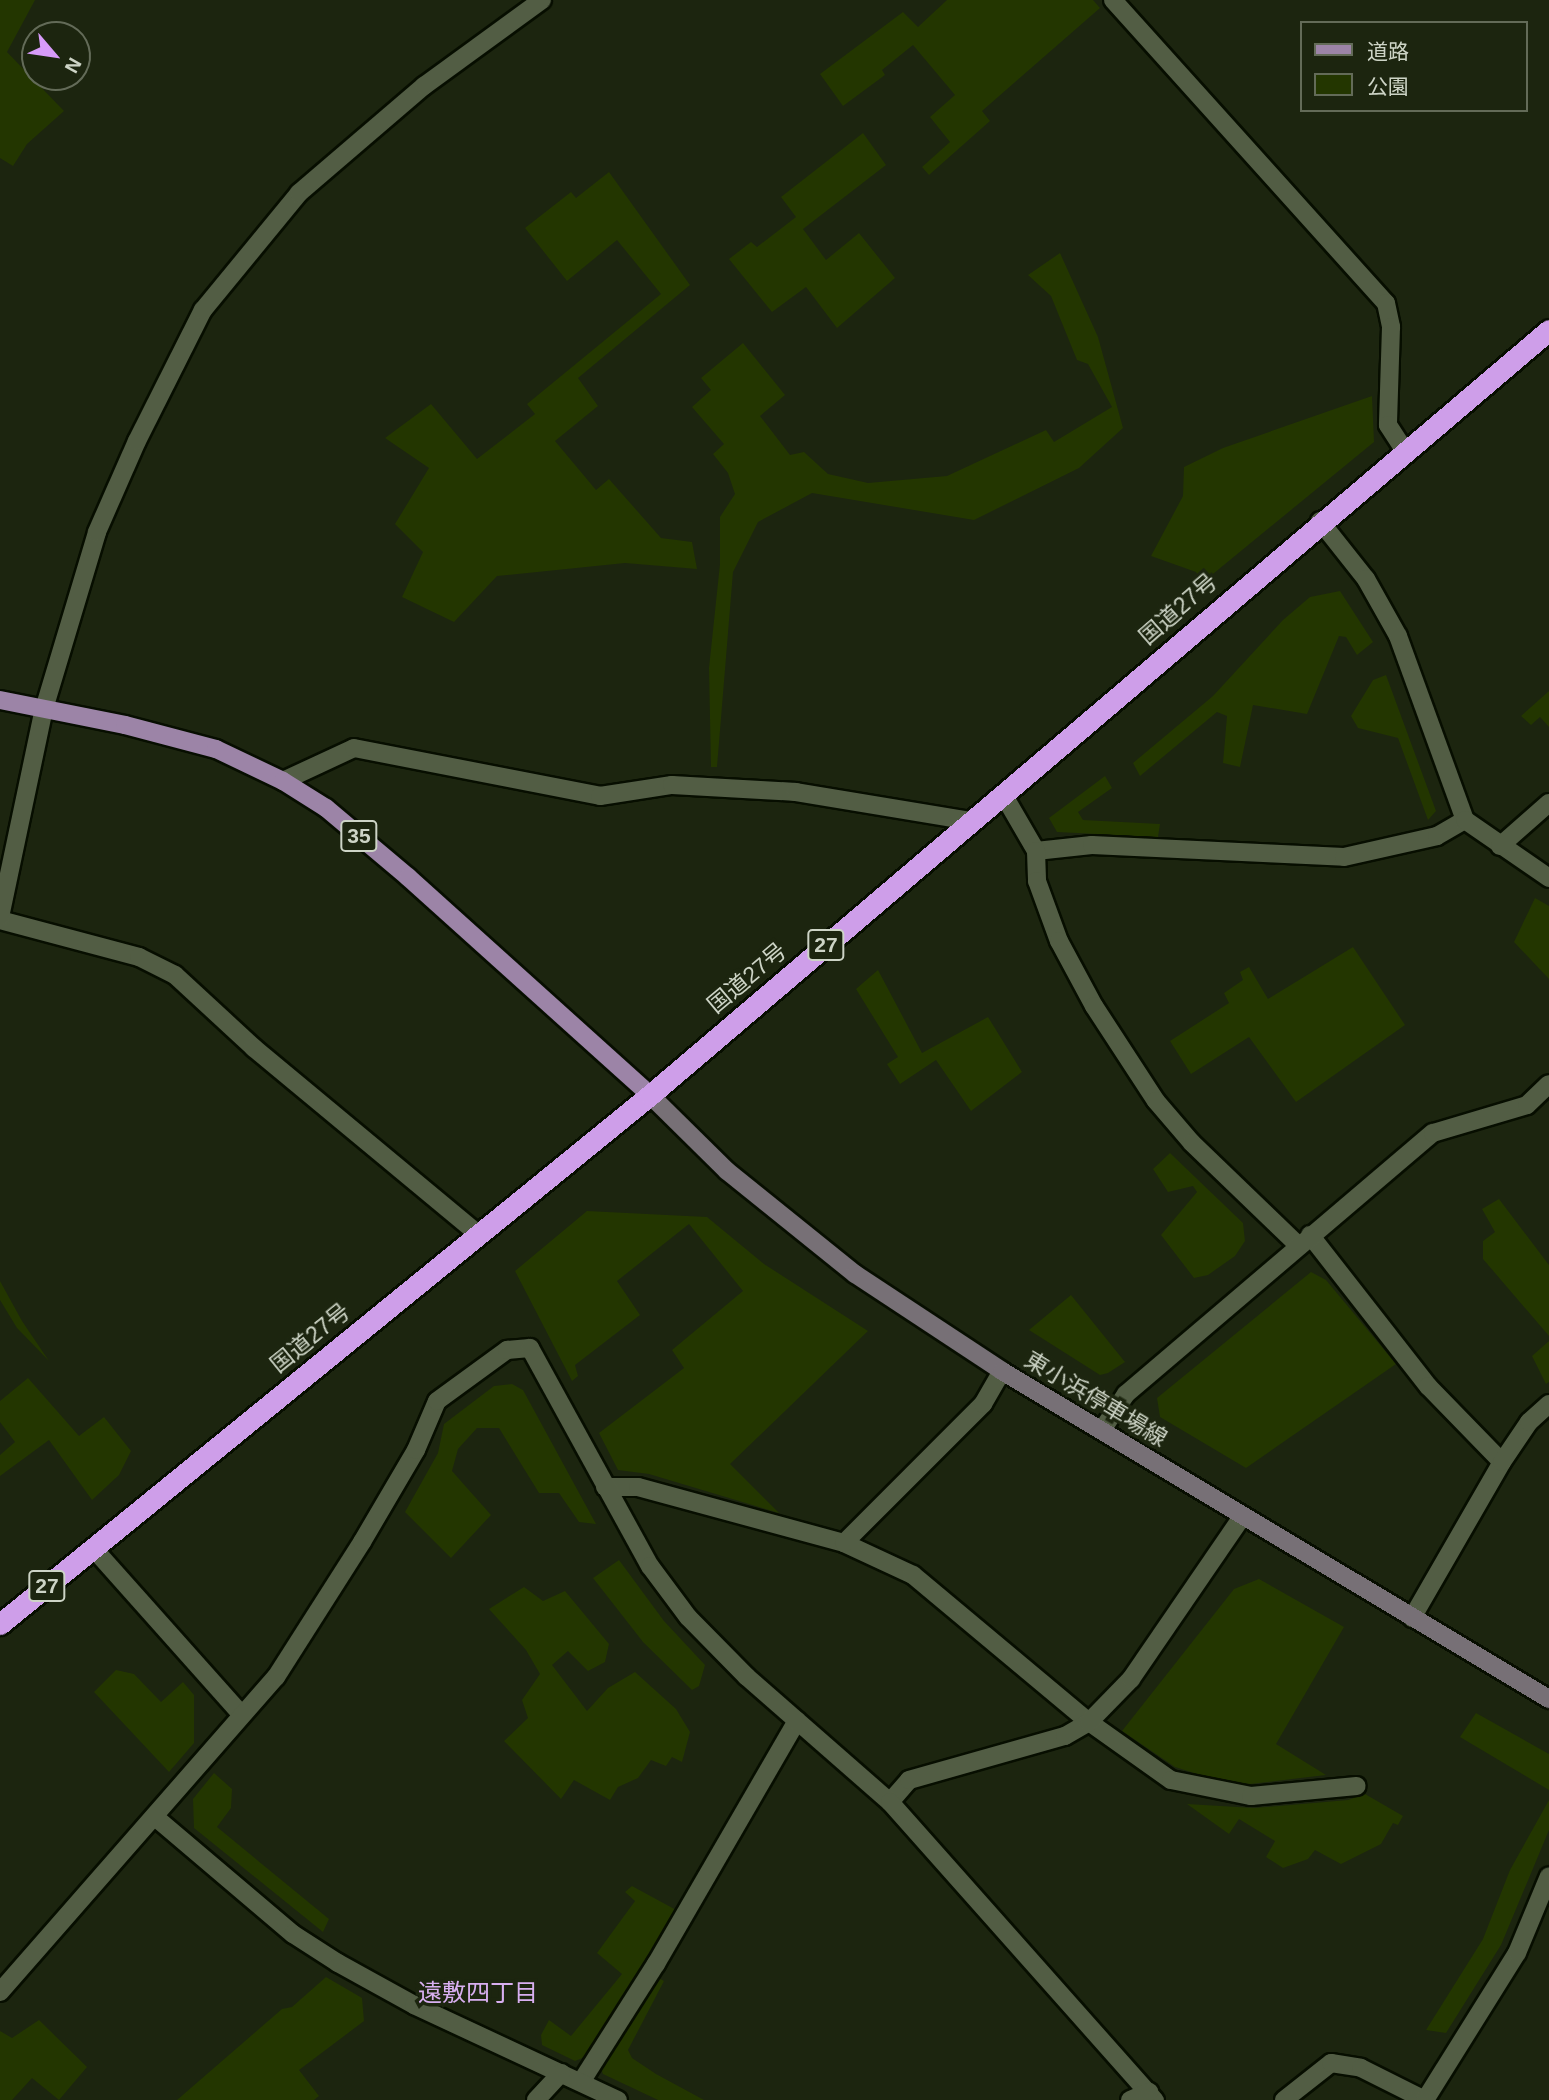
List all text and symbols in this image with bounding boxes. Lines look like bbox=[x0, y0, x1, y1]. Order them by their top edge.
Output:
north arrow bbox=[21, 21, 91, 91]
legend bbox=[1300, 21, 1528, 112]
text: 道路 bbox=[1367, 40, 1409, 63]
text: N bbox=[61, 54, 86, 77]
text: 公園 bbox=[1367, 75, 1409, 98]
street label: 国道27号 bbox=[1133, 568, 1223, 650]
road number: 35 bbox=[340, 818, 378, 854]
road number: 27 bbox=[807, 928, 845, 962]
street label: 国道27号 bbox=[702, 937, 792, 1019]
street label: 国道27号 bbox=[265, 1298, 355, 1378]
street label: 東小浜停車場線 bbox=[1020, 1346, 1172, 1452]
road number: 27 bbox=[28, 1568, 66, 1604]
district label: 遠敷四丁目 bbox=[418, 1979, 538, 2007]

